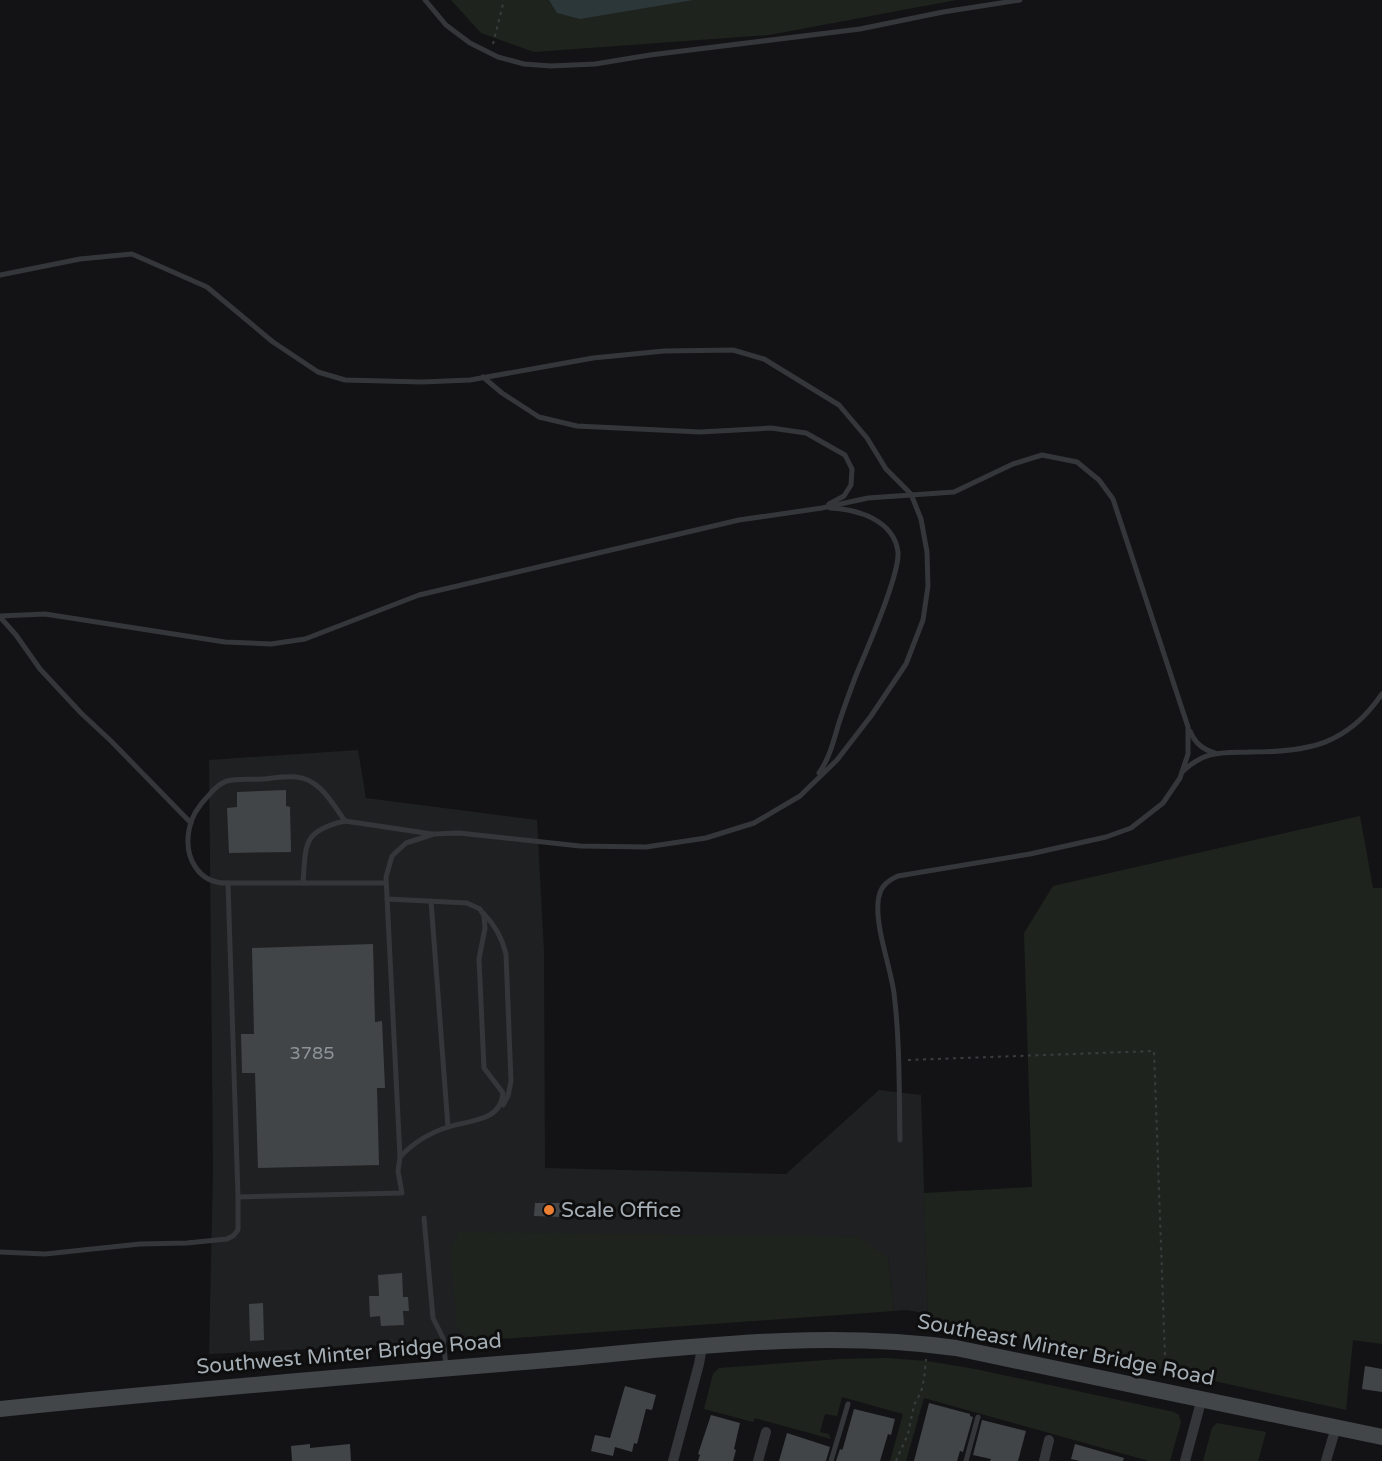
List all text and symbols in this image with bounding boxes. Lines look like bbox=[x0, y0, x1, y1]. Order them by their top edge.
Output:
house number: 3785 bbox=[289, 1042, 335, 1064]
place label: Scale Office bbox=[561, 1198, 681, 1223]
marker: Scale Office bbox=[542, 1203, 556, 1217]
street label: Southeast Minter Bridge Road bbox=[915, 1309, 1217, 1391]
street label: Southwest Minter Bridge Road bbox=[195, 1328, 503, 1380]

